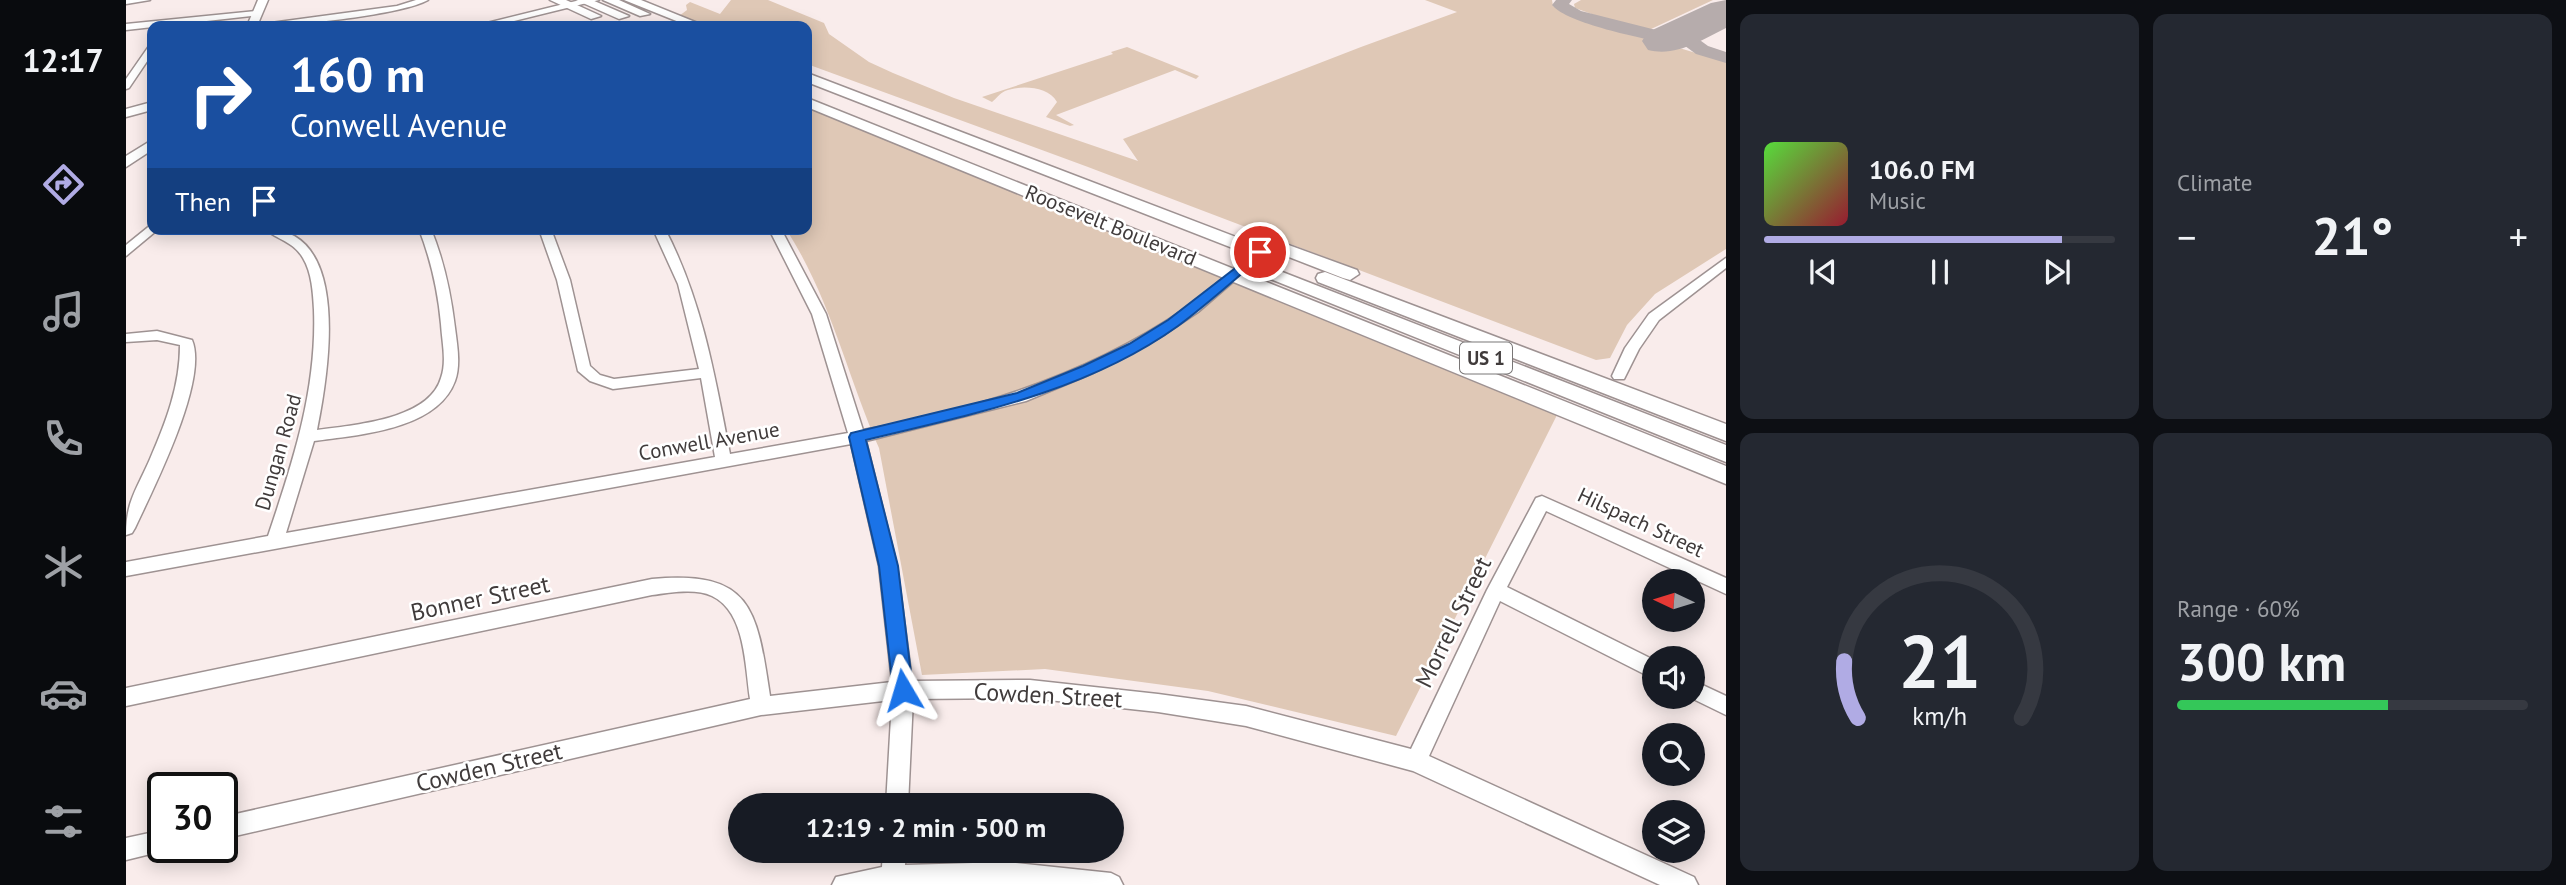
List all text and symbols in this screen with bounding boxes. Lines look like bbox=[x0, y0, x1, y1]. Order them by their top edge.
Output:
text: 12:17 bbox=[22, 39, 104, 81]
text: 160 m bbox=[290, 42, 425, 106]
icon: right bbox=[175, 49, 266, 140]
text: Conwell Avenue bbox=[290, 104, 507, 146]
text: 106.0 FM bbox=[1869, 153, 1975, 186]
icon: directions bbox=[39, 160, 88, 209]
text: Climate bbox=[2177, 168, 2252, 197]
street label: Roosevelt Boulevard bbox=[1021, 178, 1201, 272]
icon: arrive bbox=[245, 182, 283, 220]
text: Then bbox=[175, 185, 231, 218]
text: Music bbox=[1869, 186, 1926, 215]
text: 21° bbox=[2312, 202, 2393, 269]
text: − bbox=[2177, 212, 2196, 261]
text: + bbox=[2509, 212, 2528, 261]
pin bbox=[1230, 222, 1290, 282]
icon: arrive bbox=[1241, 233, 1279, 271]
icon: previous bbox=[1804, 253, 1842, 291]
icon: pause bbox=[1921, 253, 1959, 291]
icon: next bbox=[2038, 253, 2076, 291]
icon: music bbox=[39, 287, 88, 336]
road number: US 1 bbox=[1460, 342, 1512, 374]
street label: Dungan Road bbox=[249, 391, 307, 513]
icon: phone bbox=[39, 414, 88, 463]
street label: Conwell Avenue bbox=[636, 415, 782, 467]
street label: Hilspach Street bbox=[1573, 481, 1709, 563]
icon: climate bbox=[39, 542, 88, 591]
street label: Morrell Street bbox=[1408, 551, 1498, 693]
street label: Bonner Street bbox=[408, 568, 552, 628]
north arrow bbox=[1642, 569, 1704, 632]
map controls bbox=[1642, 569, 1705, 863]
text: Range · 60% bbox=[2177, 594, 2300, 623]
text: 21 bbox=[1898, 614, 1981, 708]
text: 300 km bbox=[2177, 628, 2346, 695]
button: sound bbox=[1642, 646, 1705, 709]
position arrow bbox=[866, 653, 940, 727]
icon: car bbox=[39, 669, 88, 718]
street label: Cowden Street bbox=[973, 676, 1123, 714]
text: km/h bbox=[1912, 700, 1967, 732]
button: search bbox=[1642, 723, 1705, 786]
street label: Cowden Street bbox=[413, 735, 565, 799]
speed limit sign: 30 bbox=[147, 772, 238, 863]
icon: filters bbox=[39, 797, 88, 846]
button: layers bbox=[1642, 800, 1705, 863]
text: 12:19 · 2 min · 500 m bbox=[806, 811, 1046, 844]

